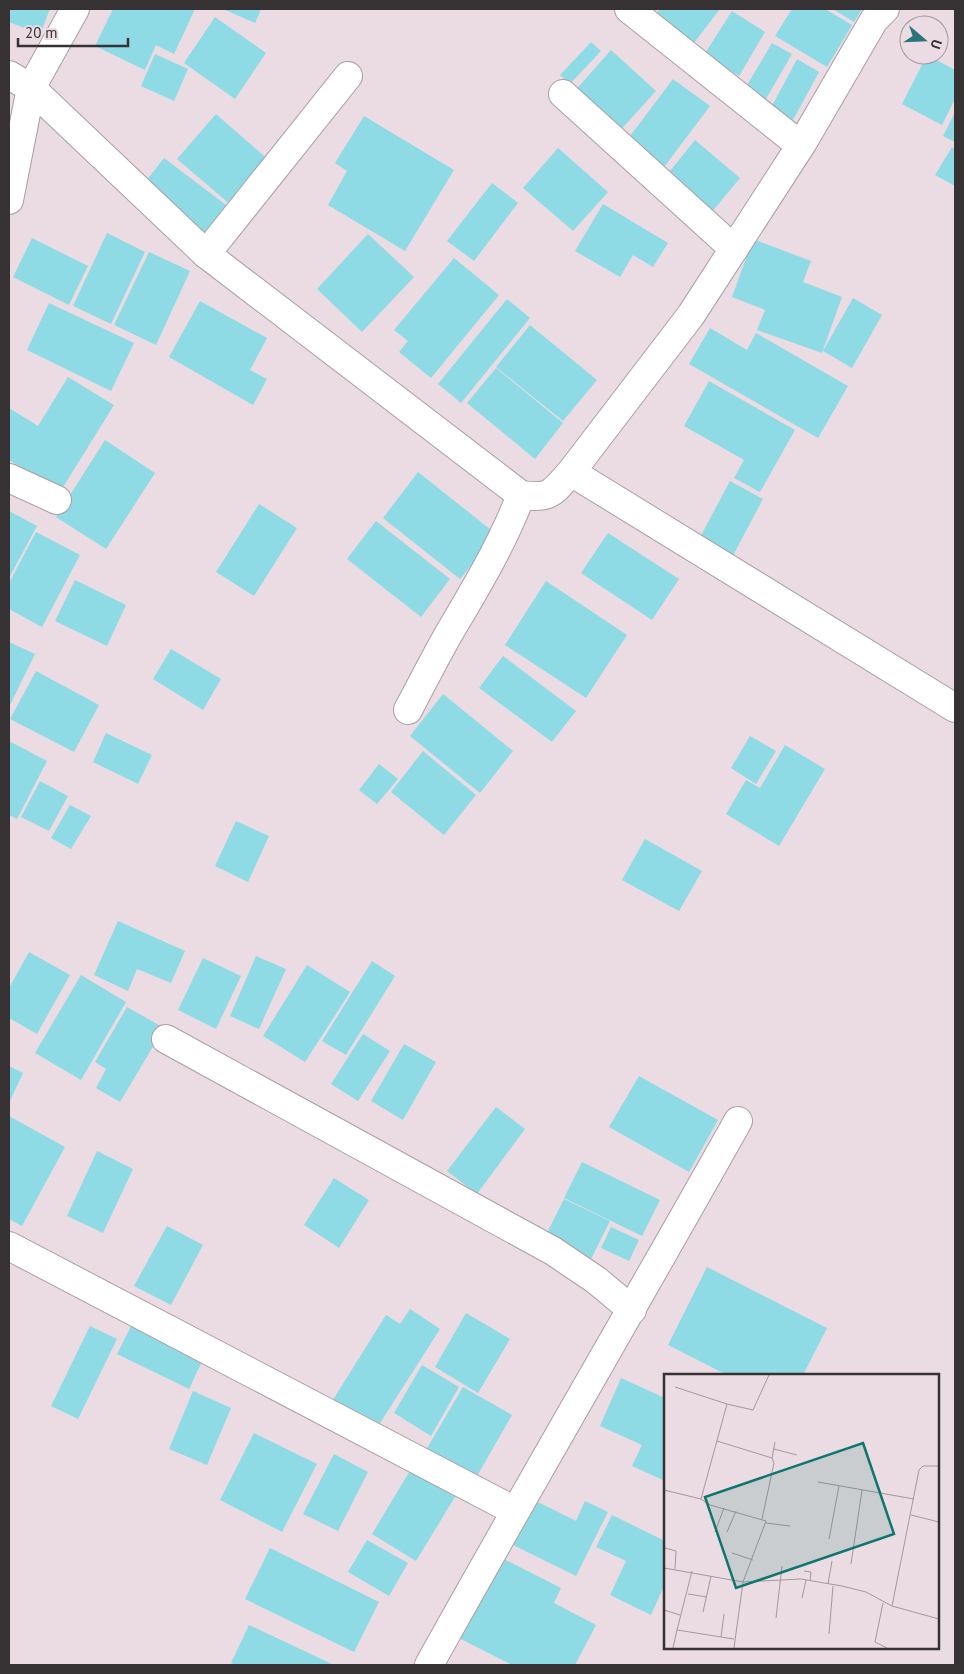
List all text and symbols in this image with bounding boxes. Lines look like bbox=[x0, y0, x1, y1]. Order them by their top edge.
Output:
scale bar bbox=[18, 15, 128, 47]
north arrow bbox=[899, 15, 949, 65]
text: 20 m bbox=[25, 23, 58, 42]
text: U bbox=[926, 37, 946, 51]
inset map bbox=[664, 1374, 939, 1649]

